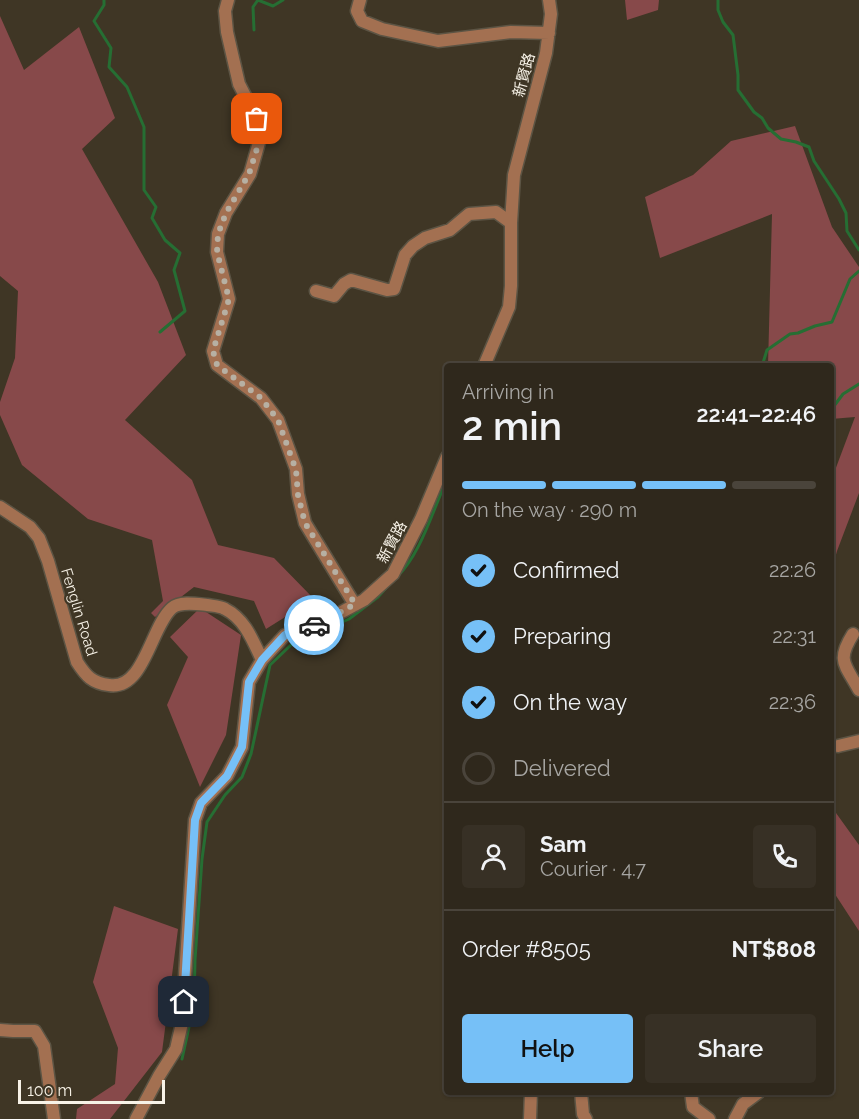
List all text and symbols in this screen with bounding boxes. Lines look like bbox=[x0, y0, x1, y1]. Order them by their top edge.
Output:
street label: 新賢路 bbox=[509, 51, 539, 99]
pin bbox=[231, 93, 282, 144]
icon: bag bbox=[240, 102, 273, 135]
text: Arriving in bbox=[462, 380, 554, 404]
text: 22:41–22:46 bbox=[696, 401, 816, 427]
text: 2 min bbox=[462, 403, 562, 449]
text: On the way · 290 m bbox=[462, 498, 637, 522]
street label: 新賢路 bbox=[373, 518, 411, 566]
icon: check bbox=[462, 554, 495, 587]
text: Confirmed bbox=[513, 557, 620, 583]
text: 22:26 bbox=[769, 558, 816, 582]
street label: Fenglin Road bbox=[57, 566, 101, 658]
courier bbox=[284, 595, 344, 655]
icon: car bbox=[298, 609, 331, 642]
icon: check bbox=[462, 620, 495, 653]
text: Preparing bbox=[513, 623, 611, 649]
text: 22:31 bbox=[772, 624, 816, 648]
icon: check bbox=[462, 686, 495, 719]
text: On the way bbox=[513, 689, 627, 715]
text: 22:36 bbox=[769, 690, 816, 714]
text: Delivered bbox=[513, 755, 611, 781]
button: person bbox=[462, 825, 525, 888]
button: phone bbox=[753, 825, 816, 888]
text: Sam bbox=[540, 831, 587, 857]
text: Courier · 4.7 bbox=[540, 857, 646, 881]
text: Order #8505 bbox=[462, 936, 591, 962]
text: NT$808 bbox=[732, 936, 816, 962]
pin bbox=[158, 976, 209, 1027]
icon: home bbox=[167, 985, 200, 1018]
button: Help bbox=[462, 1014, 633, 1083]
button: Share bbox=[645, 1014, 816, 1083]
scale bar bbox=[18, 1077, 165, 1104]
text: 100 m bbox=[27, 1081, 72, 1100]

